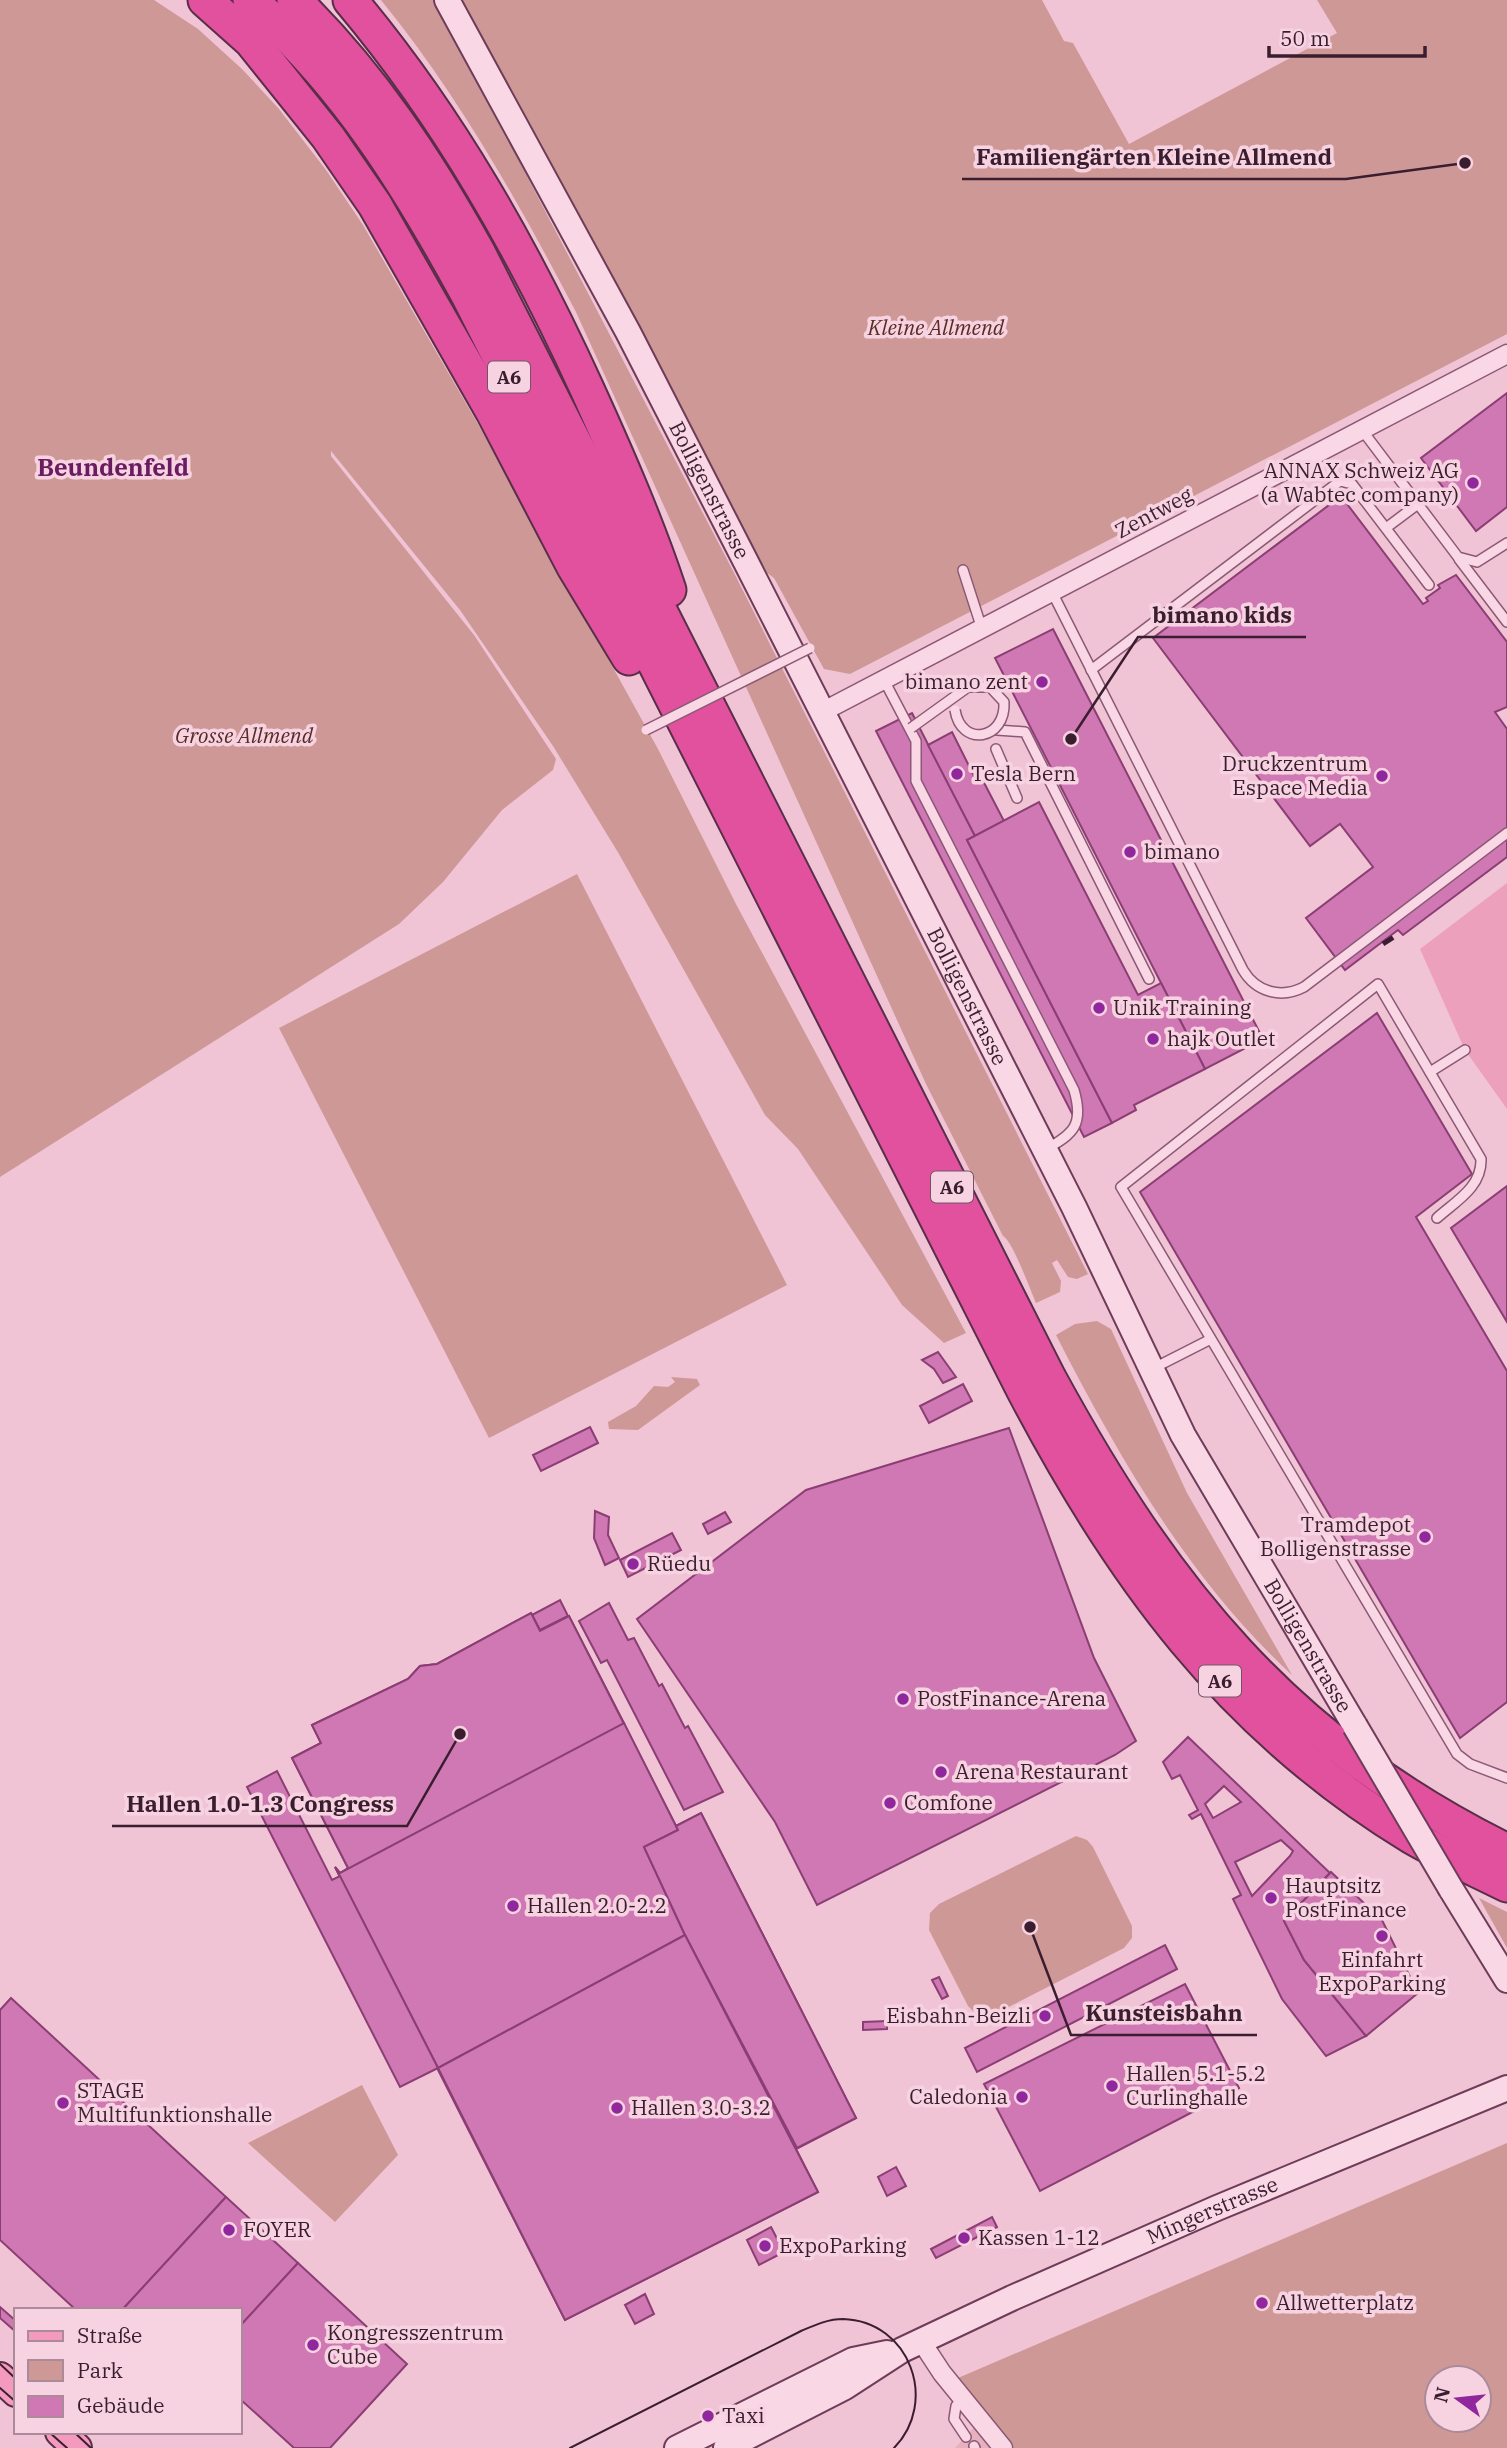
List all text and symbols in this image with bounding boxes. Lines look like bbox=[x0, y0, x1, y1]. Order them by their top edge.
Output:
scale bar bbox=[1269, 14, 1425, 58]
text: 50 m bbox=[1280, 24, 1330, 52]
callout: Familiengärten Kleine Allmend bbox=[962, 135, 1346, 179]
text: Familiengärten Kleine Allmend bbox=[976, 141, 1332, 171]
park label: Kleine Allmend bbox=[867, 313, 1005, 341]
road number: A6 bbox=[488, 362, 530, 392]
street label: Bolligenstrasse bbox=[663, 416, 757, 563]
district label: Beundenfeld bbox=[37, 451, 189, 483]
place label: ANNAX Schweiz AG (a Wabtec company) bbox=[1260, 456, 1459, 508]
marker: ANNAX Schweiz AG (a Wabtec company) bbox=[1465, 475, 1481, 491]
street label: Zentweg bbox=[1110, 480, 1198, 544]
callout: bimano kids bbox=[1138, 593, 1306, 637]
text: bimano kids bbox=[1152, 599, 1292, 629]
place label: bimano zent bbox=[905, 667, 1028, 695]
marker: bimano zent bbox=[1034, 674, 1050, 690]
park label: Grosse Allmend bbox=[175, 721, 314, 749]
place label: Druckzentrum Espace Media bbox=[1222, 749, 1368, 801]
place label: Tesla Bern bbox=[971, 759, 1076, 787]
marker: Tesla Bern bbox=[949, 766, 965, 782]
marker: Druckzentrum Espace Media bbox=[1374, 768, 1390, 784]
place label: bimano bbox=[1144, 837, 1220, 865]
marker: bimano bbox=[1122, 844, 1138, 860]
street label: Bolligenstrasse bbox=[921, 922, 1015, 1070]
place label: Unik Training bbox=[1113, 993, 1252, 1021]
marker: Unik Training bbox=[1091, 1000, 1107, 1016]
place label: hajk Outlet bbox=[1167, 1024, 1276, 1052]
marker: hajk Outlet bbox=[1145, 1031, 1161, 1047]
road number: A6 bbox=[931, 1172, 973, 1203]
place label: Tramdepot Bolligenstrasse bbox=[1260, 1510, 1411, 1562]
marker: Tramdepot Bolligenstrasse bbox=[1417, 1529, 1433, 1545]
place label: Rüedu bbox=[647, 1549, 711, 1577]
marker: Rüedu bbox=[625, 1556, 641, 1572]
street label: Bolligenstrasse bbox=[1258, 1573, 1359, 1718]
road number: A6 bbox=[1199, 1666, 1241, 1696]
place label: PostFinance-Arena bbox=[917, 1684, 1106, 1712]
marker: PostFinance-Arena bbox=[895, 1691, 911, 1707]
place label: Arena Restaurant bbox=[955, 1757, 1128, 1785]
marker: Arena Restaurant bbox=[933, 1764, 949, 1780]
callout: Hallen 1.0-1.3 Congress bbox=[112, 1782, 407, 1826]
text: Hallen 1.0-1.3 Congress bbox=[126, 1788, 394, 1818]
place label: Comfone bbox=[904, 1788, 993, 1816]
marker: Comfone bbox=[882, 1795, 898, 1811]
place label: Hauptsitz PostFinance bbox=[1285, 1871, 1407, 1923]
marker: Hauptsitz PostFinance bbox=[1263, 1890, 1279, 1906]
place label: Hallen 2.0-2.2 bbox=[527, 1891, 667, 1919]
marker: Hallen 2.0-2.2 bbox=[505, 1898, 521, 1914]
marker: Einfahrt ExpoParking bbox=[1374, 1928, 1390, 1944]
place label: Einfahrt ExpoParking bbox=[1318, 1945, 1446, 1997]
callout: Kunsteisbahn bbox=[1071, 1991, 1257, 2035]
text: Kunsteisbahn bbox=[1085, 1997, 1243, 2027]
place label: Eisbahn-Beizli bbox=[886, 2001, 1031, 2029]
marker: Eisbahn-Beizli bbox=[1037, 2008, 1053, 2024]
place label: Hallen 5.1-5.2 Curlinghalle bbox=[1126, 2059, 1266, 2111]
place label: STAGE Multifunktionshalle bbox=[77, 2076, 272, 2128]
marker: Hallen 5.1-5.2 Curlinghalle bbox=[1104, 2078, 1120, 2094]
place label: Caledonia bbox=[909, 2082, 1008, 2110]
marker: Caledonia bbox=[1014, 2089, 1030, 2105]
place label: Hallen 3.0-3.2 bbox=[631, 2093, 771, 2121]
marker: STAGE Multifunktionshalle bbox=[55, 2095, 71, 2111]
marker: Hallen 3.0-3.2 bbox=[609, 2100, 625, 2116]
street label: Mingerstrasse bbox=[1142, 2169, 1282, 2250]
place label: FOYER bbox=[243, 2215, 311, 2243]
marker: FOYER bbox=[221, 2222, 237, 2238]
place label: Kassen 1-12 bbox=[978, 2223, 1100, 2251]
marker: Kassen 1-12 bbox=[956, 2230, 972, 2246]
place label: ExpoParking bbox=[779, 2231, 907, 2259]
marker: ExpoParking bbox=[757, 2238, 773, 2254]
place label: Allwetterplatz bbox=[1276, 2288, 1414, 2316]
marker: Allwetterplatz bbox=[1254, 2295, 1270, 2311]
legend bbox=[14, 2308, 242, 2434]
place label: Kongresszentrum Cube bbox=[327, 2318, 504, 2370]
text: Straße bbox=[77, 2321, 142, 2349]
marker: Kongresszentrum Cube bbox=[305, 2337, 321, 2353]
text: Park bbox=[77, 2356, 124, 2384]
north arrow bbox=[1423, 2364, 1493, 2434]
text: N bbox=[1428, 2384, 1455, 2405]
text: Gebäude bbox=[77, 2391, 165, 2419]
place label: Taxi bbox=[722, 2401, 765, 2429]
marker: Taxi bbox=[700, 2408, 716, 2424]

